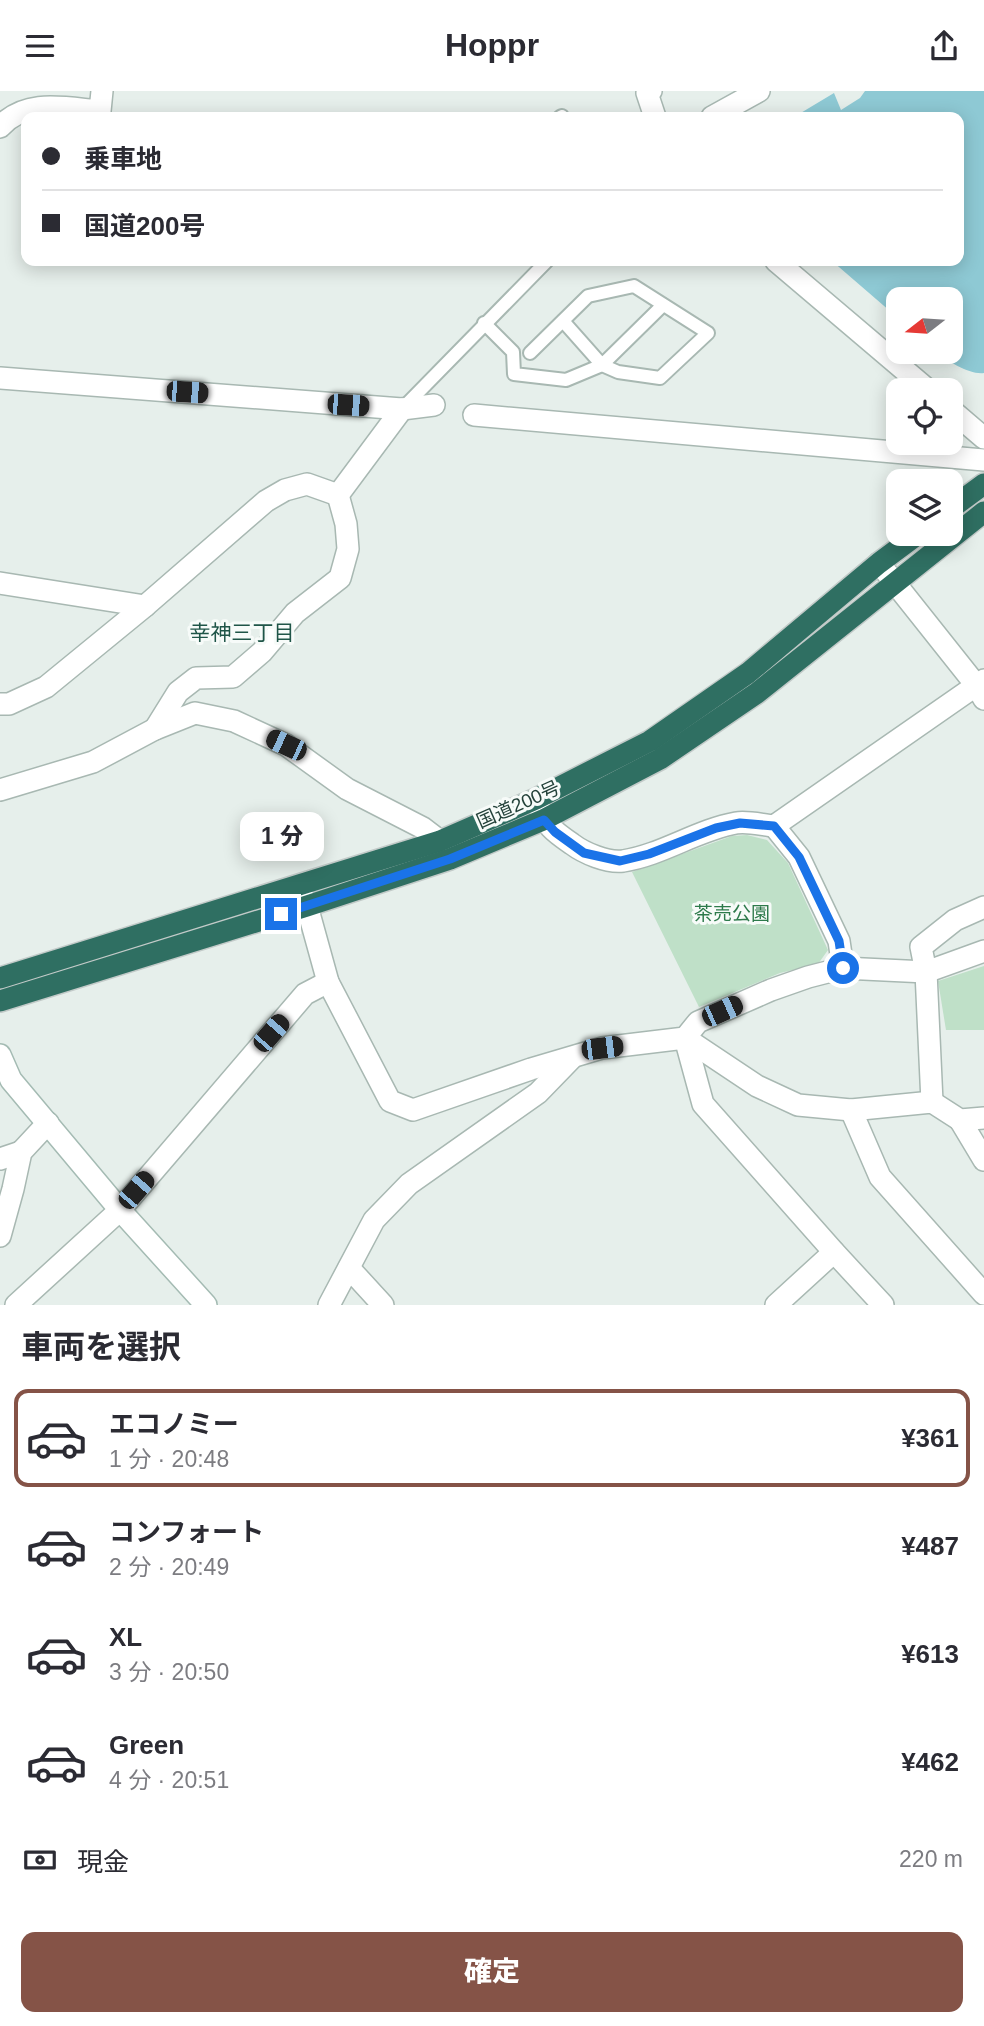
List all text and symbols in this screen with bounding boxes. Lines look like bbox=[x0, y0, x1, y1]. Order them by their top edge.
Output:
icon: menu bbox=[21, 27, 59, 65]
text: Hoppr bbox=[445, 27, 539, 63]
icon: share bbox=[925, 27, 963, 65]
text: 乗車地 bbox=[84, 144, 162, 174]
text: 国道200号 bbox=[84, 211, 205, 241]
north arrow bbox=[886, 287, 962, 364]
map controls bbox=[886, 287, 963, 546]
button: locate bbox=[886, 378, 963, 455]
car bbox=[166, 380, 209, 404]
car bbox=[327, 393, 370, 417]
button: layers bbox=[886, 469, 963, 546]
district label: 幸神三丁目 bbox=[190, 621, 295, 644]
car bbox=[263, 727, 310, 763]
street label: 国道200号 bbox=[473, 777, 563, 832]
callout: 1 分 bbox=[239, 813, 323, 861]
text: 1 分 bbox=[261, 823, 303, 849]
route end bbox=[265, 898, 297, 930]
park label: 茶売公園 bbox=[694, 903, 770, 924]
route start bbox=[827, 952, 859, 984]
car bbox=[699, 993, 746, 1029]
car bbox=[250, 1010, 293, 1056]
car bbox=[580, 1035, 625, 1061]
car bbox=[115, 1167, 158, 1213]
text: 車両を選択 bbox=[21, 1329, 181, 1365]
icon: car bbox=[25, 1407, 88, 1470]
text: エコノミー bbox=[109, 1409, 239, 1439]
text: ¥361 bbox=[901, 1423, 959, 1453]
text: 1 分 · 20:48 bbox=[109, 1446, 229, 1472]
icon: car bbox=[25, 1515, 88, 1578]
text: コンフォート bbox=[109, 1517, 264, 1547]
text: ¥487 bbox=[901, 1531, 959, 1561]
text: 2 分 · 20:49 bbox=[109, 1554, 229, 1580]
text: XL bbox=[109, 1622, 142, 1652]
icon: car bbox=[25, 1623, 88, 1686]
text: ¥613 bbox=[901, 1639, 959, 1669]
text: 3 分 · 20:50 bbox=[109, 1659, 229, 1685]
text: Green bbox=[109, 1730, 184, 1760]
icon: car bbox=[25, 1731, 88, 1794]
text: ¥462 bbox=[901, 1747, 959, 1777]
text: 4 分 · 20:51 bbox=[109, 1767, 229, 1793]
icon: cash bbox=[21, 1841, 59, 1879]
text: 220 m bbox=[899, 1846, 963, 1872]
text: 現金 bbox=[77, 1847, 129, 1877]
button: 確定 bbox=[21, 1932, 963, 2012]

